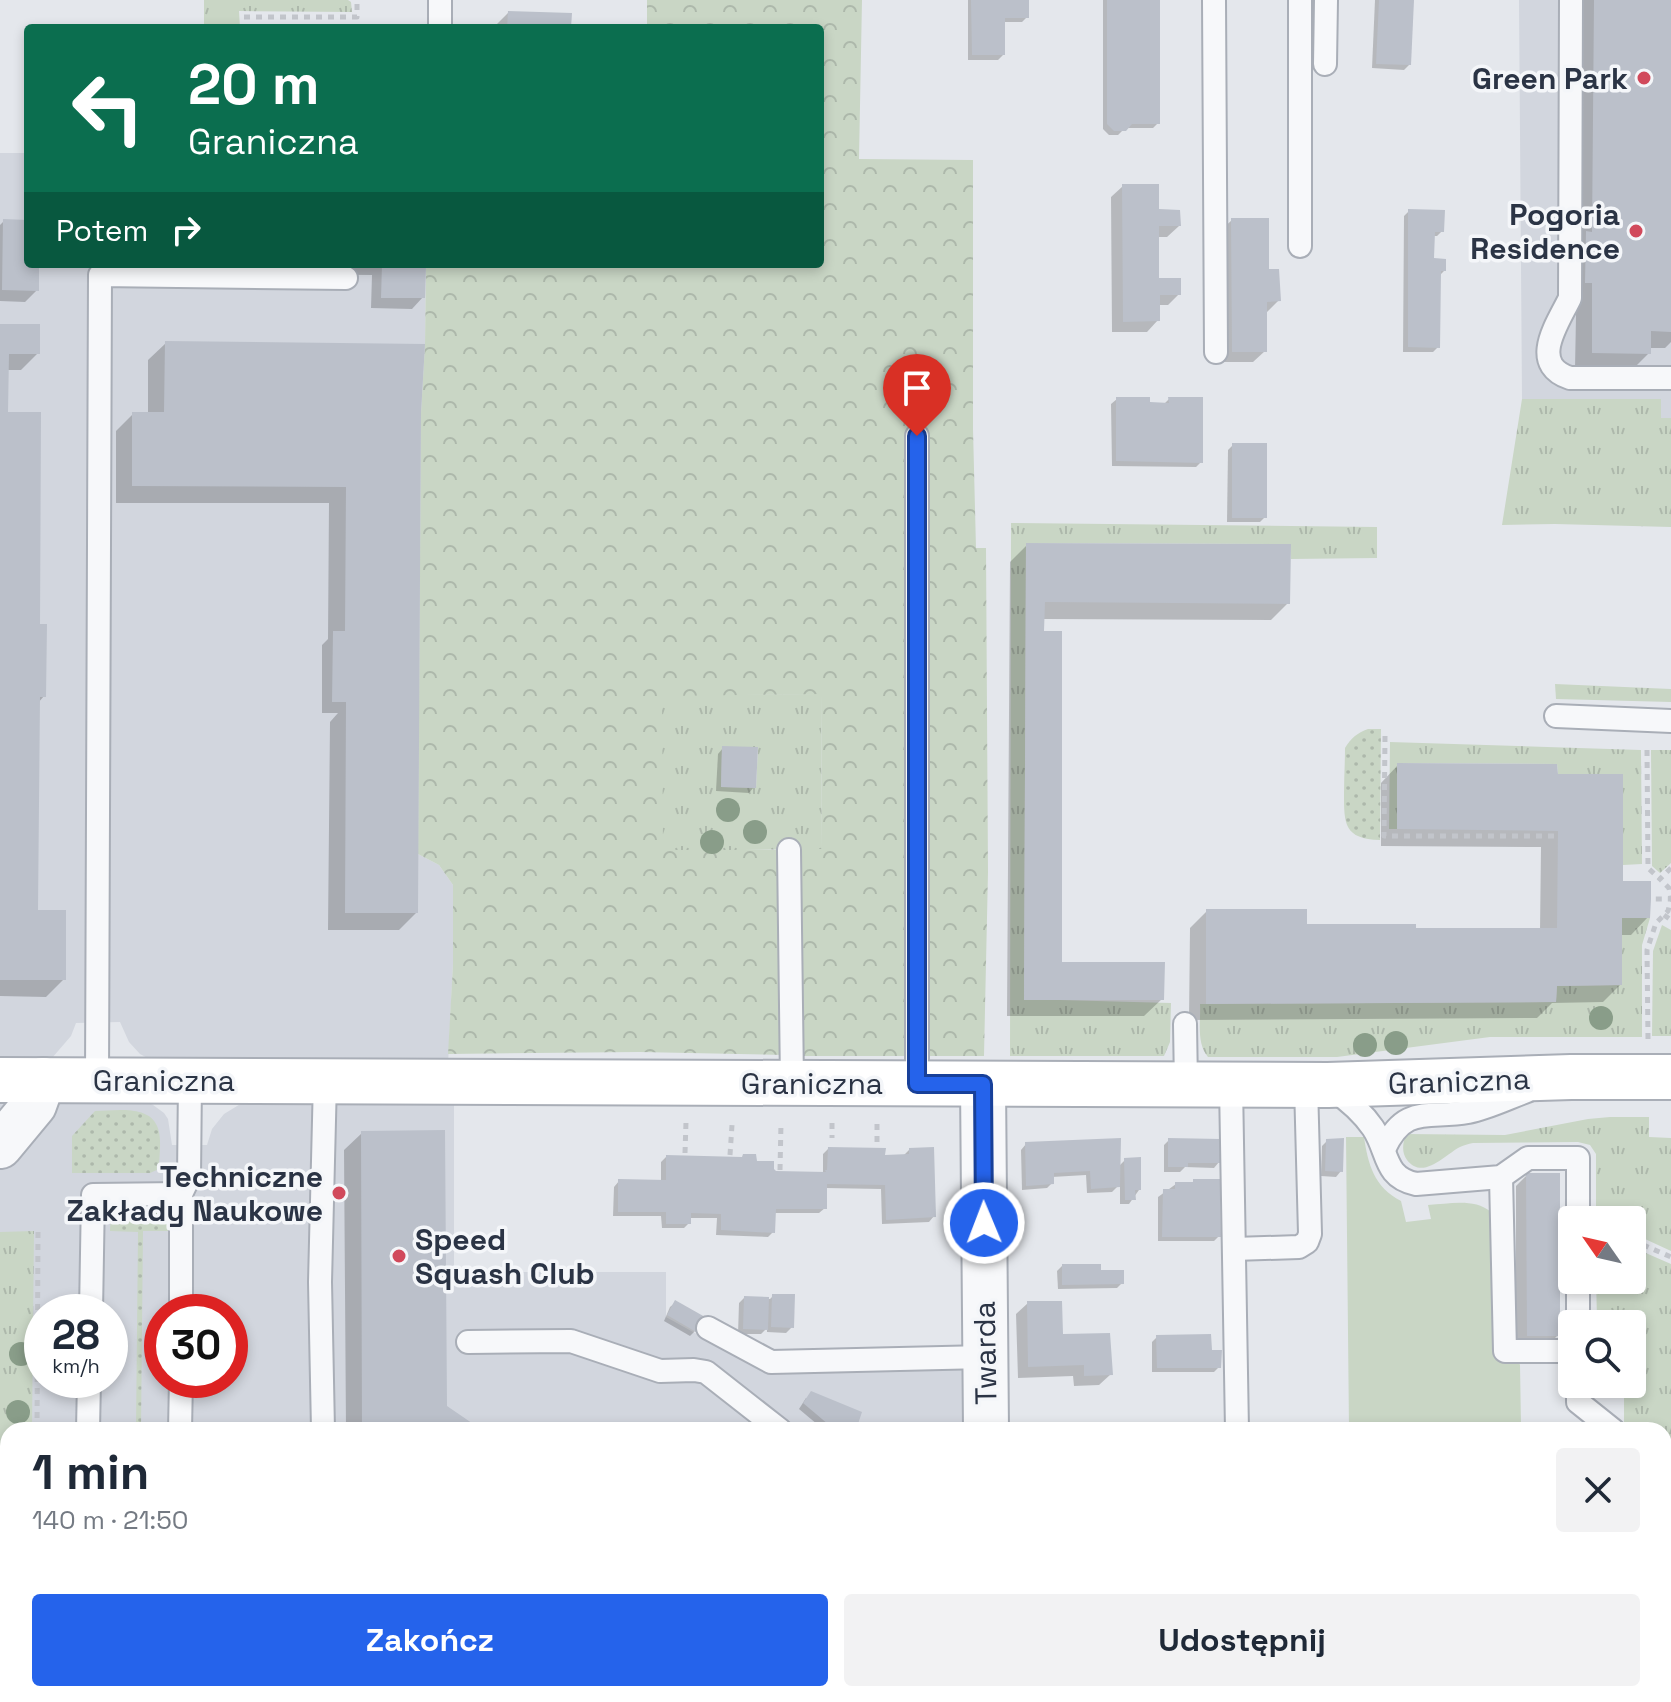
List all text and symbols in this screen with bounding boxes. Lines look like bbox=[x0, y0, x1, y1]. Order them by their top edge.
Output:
text: 20 m bbox=[188, 49, 320, 120]
icon: left bbox=[56, 56, 160, 160]
place label: Green Park bbox=[1472, 59, 1628, 98]
marker: Green Park bbox=[1635, 69, 1653, 87]
text: Graniczna bbox=[188, 119, 359, 165]
place label: Pogoria Residence bbox=[1470, 195, 1620, 268]
icon: right bbox=[164, 208, 208, 252]
text: Potem bbox=[56, 211, 148, 250]
marker: Pogoria Residence bbox=[1627, 222, 1645, 240]
pin bbox=[883, 354, 951, 436]
icon: arrive bbox=[895, 366, 939, 410]
street label: Graniczna bbox=[1387, 1059, 1531, 1103]
street label: Graniczna bbox=[93, 1061, 235, 1100]
street label: Graniczna bbox=[741, 1064, 883, 1103]
place label: Techniczne Zakłady Naukowe bbox=[67, 1157, 323, 1230]
position arrow bbox=[942, 1181, 1026, 1265]
marker: Techniczne Zakłady Naukowe bbox=[330, 1184, 348, 1202]
north arrow bbox=[1558, 1206, 1646, 1294]
map controls bbox=[1558, 1206, 1646, 1398]
place label: Speed Squash Club bbox=[415, 1220, 595, 1293]
marker: Speed Squash Club bbox=[390, 1247, 408, 1265]
speed limit sign: 30 bbox=[144, 1294, 248, 1398]
street label: Twarda bbox=[965, 1301, 1005, 1405]
text: 28 bbox=[52, 1310, 100, 1361]
button: search bbox=[1558, 1310, 1646, 1398]
text: km/h bbox=[52, 1353, 100, 1379]
text: 1 min bbox=[32, 1442, 149, 1503]
button: close bbox=[1556, 1448, 1640, 1532]
text: 140 m · 21:50 bbox=[32, 1503, 188, 1537]
button: Zakończ bbox=[32, 1594, 828, 1686]
button: Udostępnij bbox=[844, 1594, 1640, 1686]

